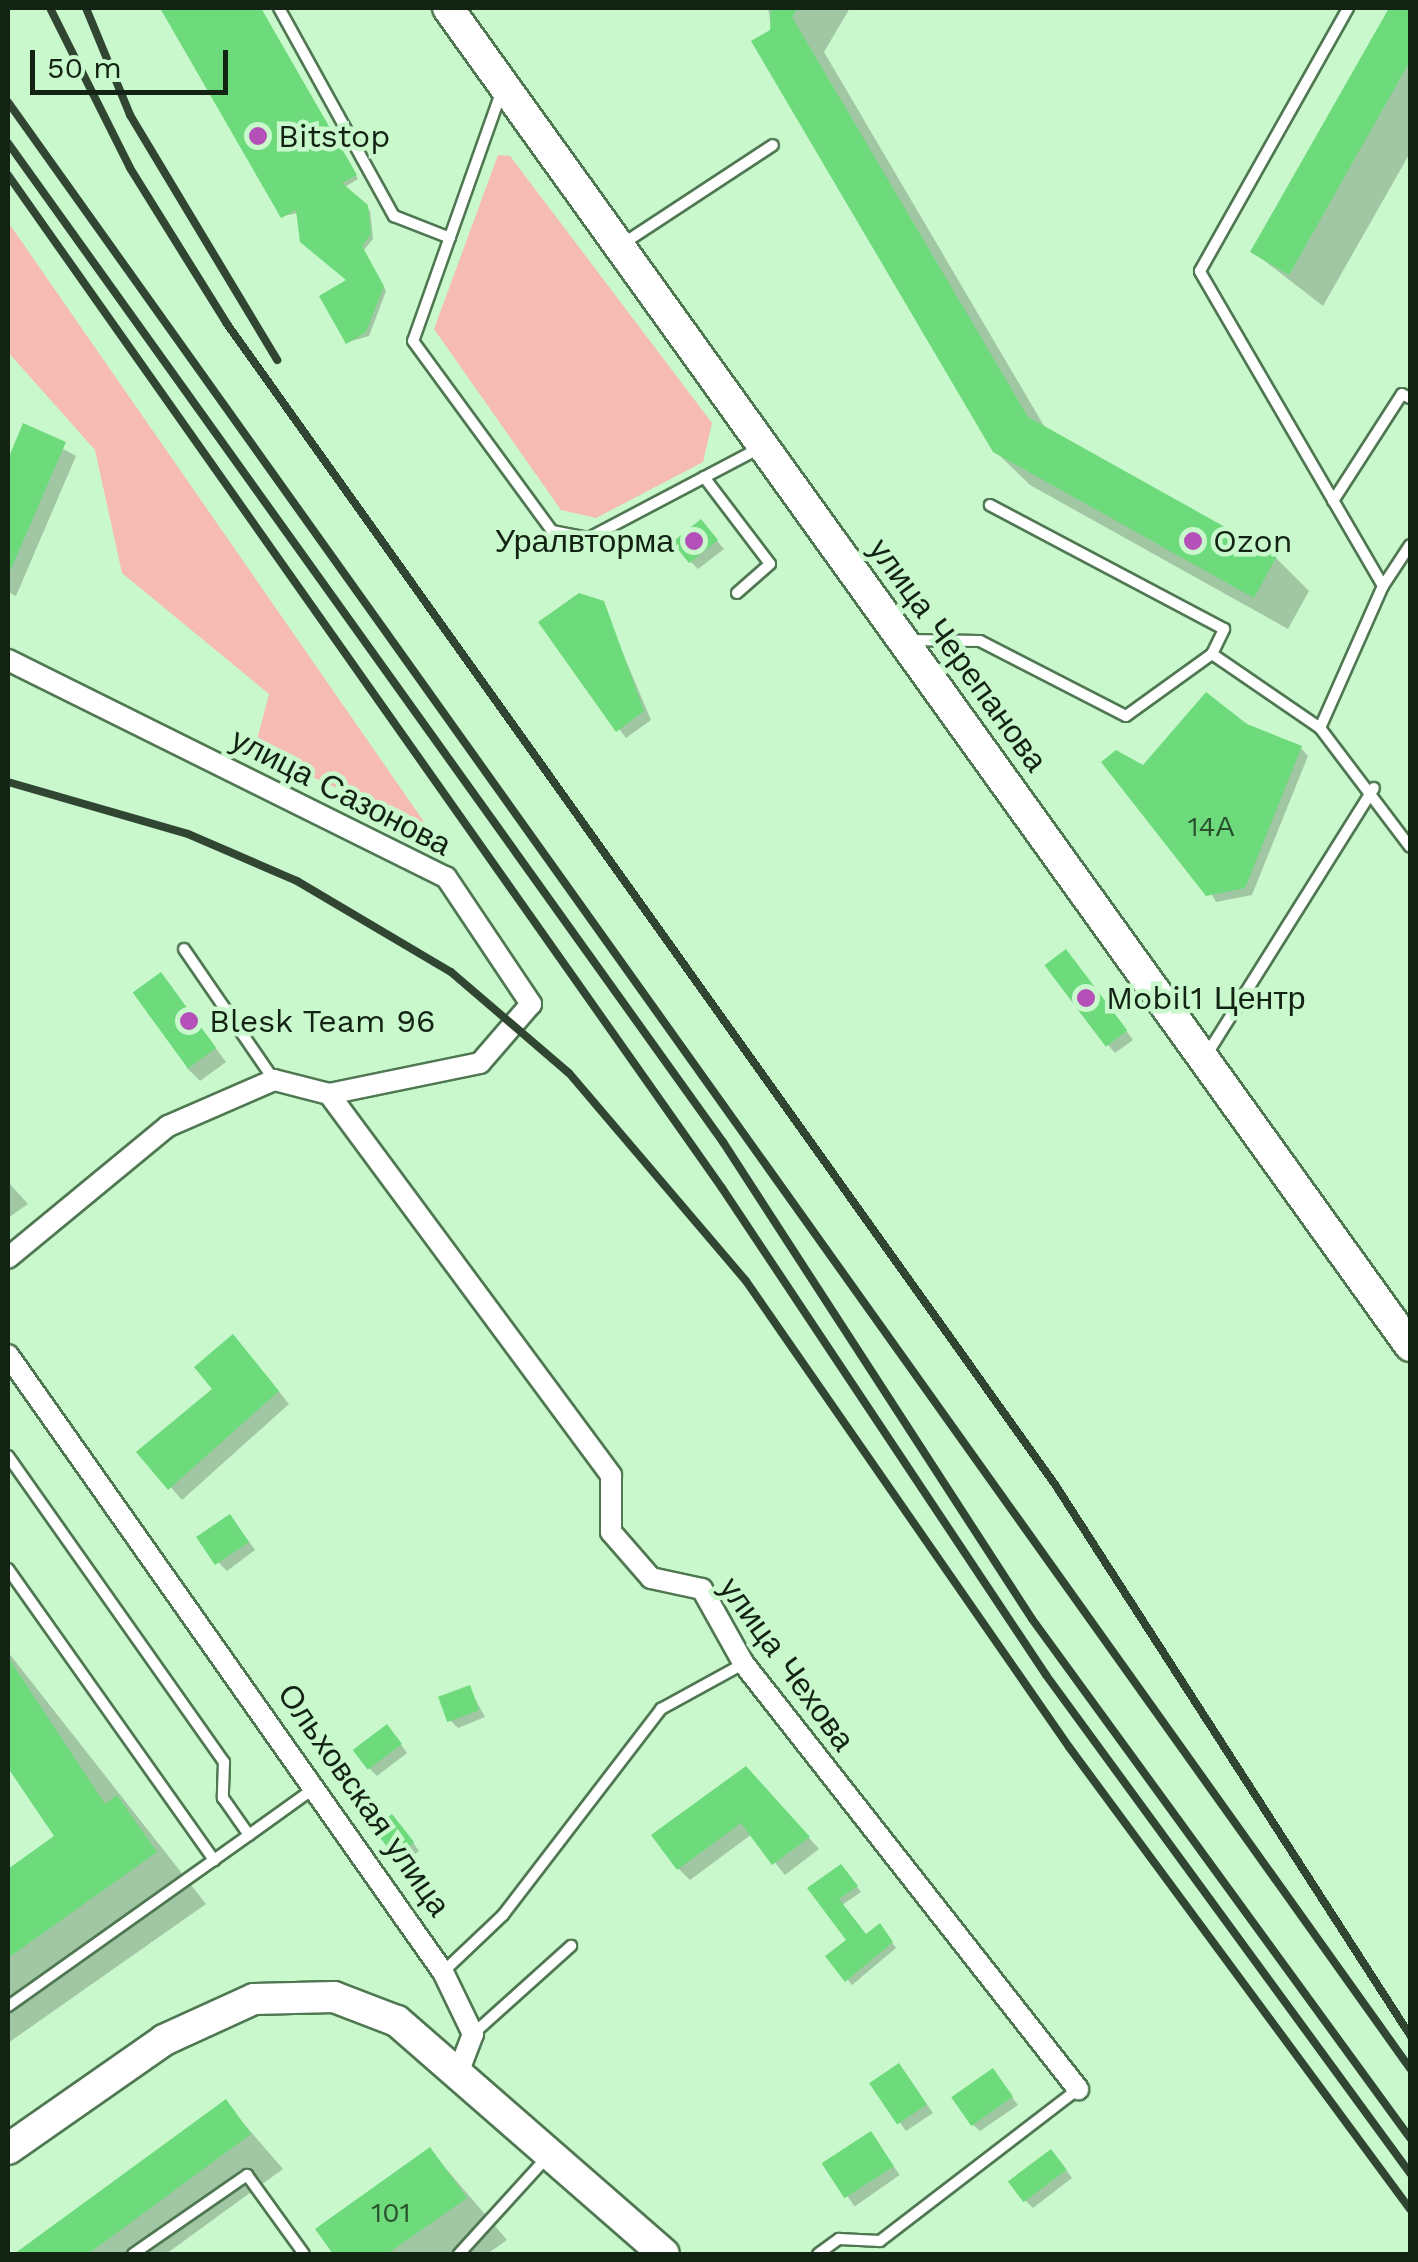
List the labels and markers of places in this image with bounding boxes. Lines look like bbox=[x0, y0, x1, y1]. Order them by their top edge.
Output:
place label: Bitstop bbox=[278, 117, 390, 155]
marker: Bitstop bbox=[247, 125, 269, 147]
place label: Уралвторма bbox=[495, 522, 674, 560]
place label: Ozon bbox=[1213, 522, 1293, 560]
marker: Уралвторма bbox=[683, 530, 705, 552]
marker: Ozon bbox=[1182, 530, 1204, 552]
place label: Mobil1 Центр bbox=[1106, 979, 1306, 1017]
marker: Mobil1 Центр bbox=[1075, 987, 1097, 1009]
place label: Blesk Team 96 bbox=[209, 1002, 437, 1040]
marker: Blesk Team 96 bbox=[178, 1010, 200, 1032]

